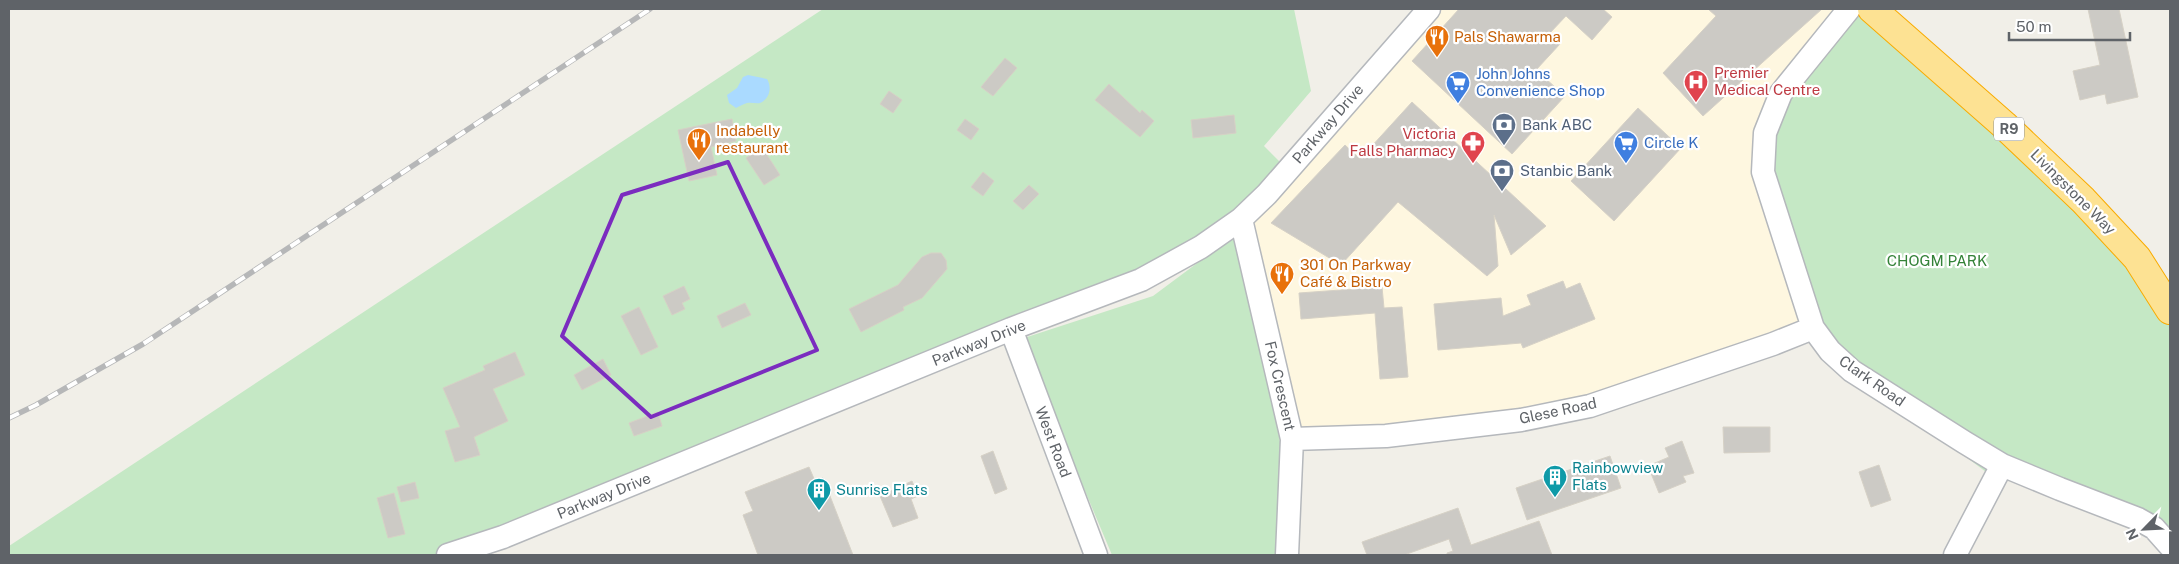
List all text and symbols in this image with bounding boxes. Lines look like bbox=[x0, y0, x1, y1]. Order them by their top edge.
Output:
scale bar bbox=[2009, 10, 2130, 42]
text: 50 m bbox=[2016, 18, 2051, 35]
restaurant icon: Pals Shawarma bbox=[1424, 24, 1450, 58]
place label: Pals Shawarma bbox=[1454, 28, 1561, 45]
place label: Premier Medical Centre bbox=[1714, 64, 1820, 98]
place label: John Johns Convenience Shop bbox=[1476, 65, 1605, 99]
hospital icon: Premier Medical Centre bbox=[1683, 69, 1709, 103]
supermarket icon: John Johns Convenience Shop bbox=[1445, 70, 1471, 104]
street label: Parkway Drive bbox=[1289, 81, 1367, 167]
bank icon: Bank ABC bbox=[1491, 112, 1517, 146]
place label: Bank ABC bbox=[1522, 116, 1592, 133]
road number: R9 bbox=[1994, 118, 2024, 140]
place label: Indabelly restaurant bbox=[716, 122, 789, 156]
place label: Victoria Falls Pharmacy bbox=[1349, 125, 1456, 159]
restaurant icon: Indabelly restaurant bbox=[686, 127, 712, 161]
pharmacy icon: Victoria Falls Pharmacy bbox=[1460, 130, 1486, 164]
supermarket icon: Circle K bbox=[1613, 130, 1639, 164]
place label: Circle K bbox=[1644, 134, 1698, 151]
street label: Livingstone Way bbox=[2027, 146, 2119, 238]
bank icon: Stanbic Bank bbox=[1489, 158, 1515, 192]
place label: Stanbic Bank bbox=[1520, 162, 1612, 179]
park label: CHOGM PARK bbox=[1887, 252, 1987, 269]
place label: 301 On Parkway Café & Bistro bbox=[1300, 256, 1411, 290]
restaurant icon: 301 On Parkway Café & Bistro bbox=[1269, 261, 1295, 295]
street label: Parkway Drive bbox=[930, 316, 1028, 369]
street label: Fox Crescent bbox=[1262, 339, 1299, 433]
street label: Clark Road bbox=[1836, 352, 1909, 410]
street label: Glese Road bbox=[1518, 394, 1598, 427]
street label: West Road bbox=[1032, 404, 1075, 480]
place label: Rainbowview Flats bbox=[1572, 459, 1664, 493]
building icon: Rainbowview Flats bbox=[1542, 464, 1568, 498]
street label: Parkway Drive bbox=[555, 469, 653, 522]
building icon: Sunrise Flats bbox=[806, 477, 832, 511]
place label: Sunrise Flats bbox=[836, 481, 927, 498]
north arrow bbox=[2119, 504, 2169, 554]
text: N bbox=[2123, 526, 2142, 543]

